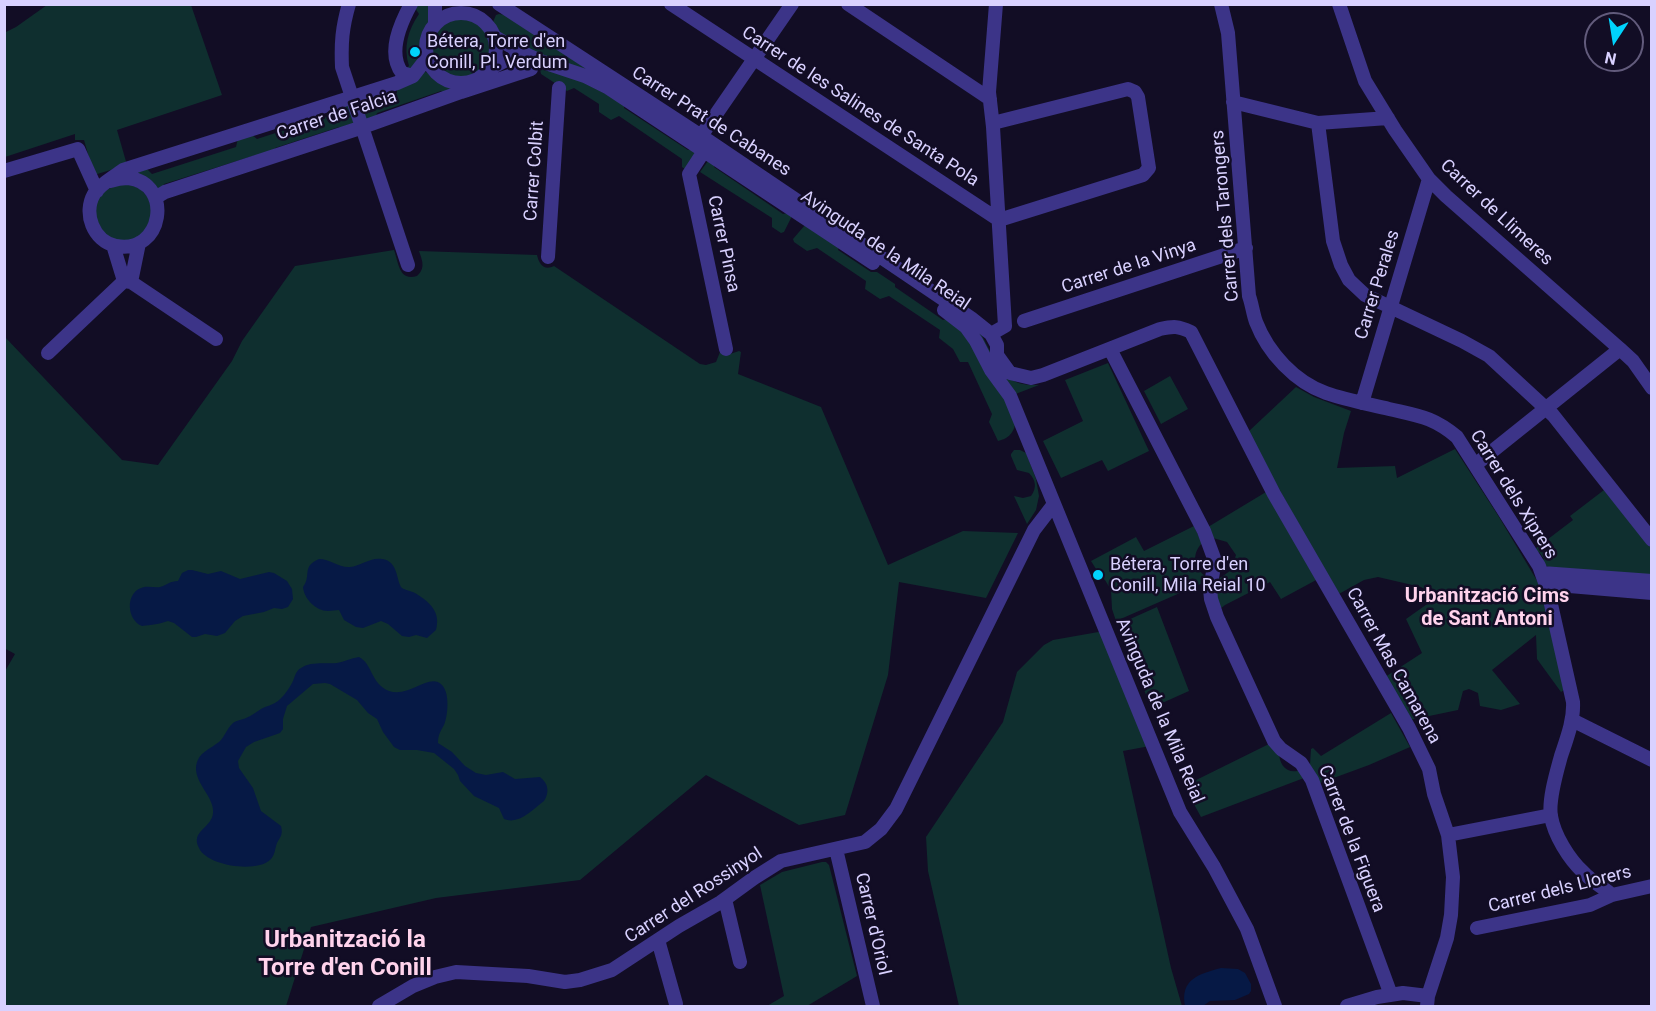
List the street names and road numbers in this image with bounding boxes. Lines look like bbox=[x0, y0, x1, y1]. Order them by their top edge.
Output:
street label: Carrer de les Salines de Santa Pola bbox=[737, 22, 983, 192]
street label: Carrer Prat de Cabanes bbox=[627, 62, 795, 182]
street label: Carrer de Falcia bbox=[274, 86, 400, 146]
street label: Carrer Colbit bbox=[521, 120, 549, 222]
street label: Carrer dels Tarongers bbox=[1208, 129, 1244, 303]
street label: Carrer de Llimeres bbox=[1435, 155, 1557, 271]
street label: Avinguda de la Mila Reial bbox=[796, 186, 974, 316]
street label: Carrer Pinsa bbox=[702, 194, 744, 294]
street label: Carrer Perales bbox=[1351, 228, 1405, 342]
street label: Carrer de la Vinya bbox=[1059, 235, 1199, 299]
street label: Carrer dels Xiprers bbox=[1465, 426, 1561, 564]
street label: Carrer Mas Camarena bbox=[1341, 584, 1445, 748]
street label: Avinguda de la Mila Reial bbox=[1110, 615, 1208, 807]
street label: Carrer de la Figuera bbox=[1313, 762, 1389, 916]
street label: Carrer del Rossinyol bbox=[621, 844, 767, 948]
street label: Carrer dels Llorers bbox=[1486, 862, 1634, 918]
street label: Carrer d'Oriol bbox=[850, 871, 894, 977]

